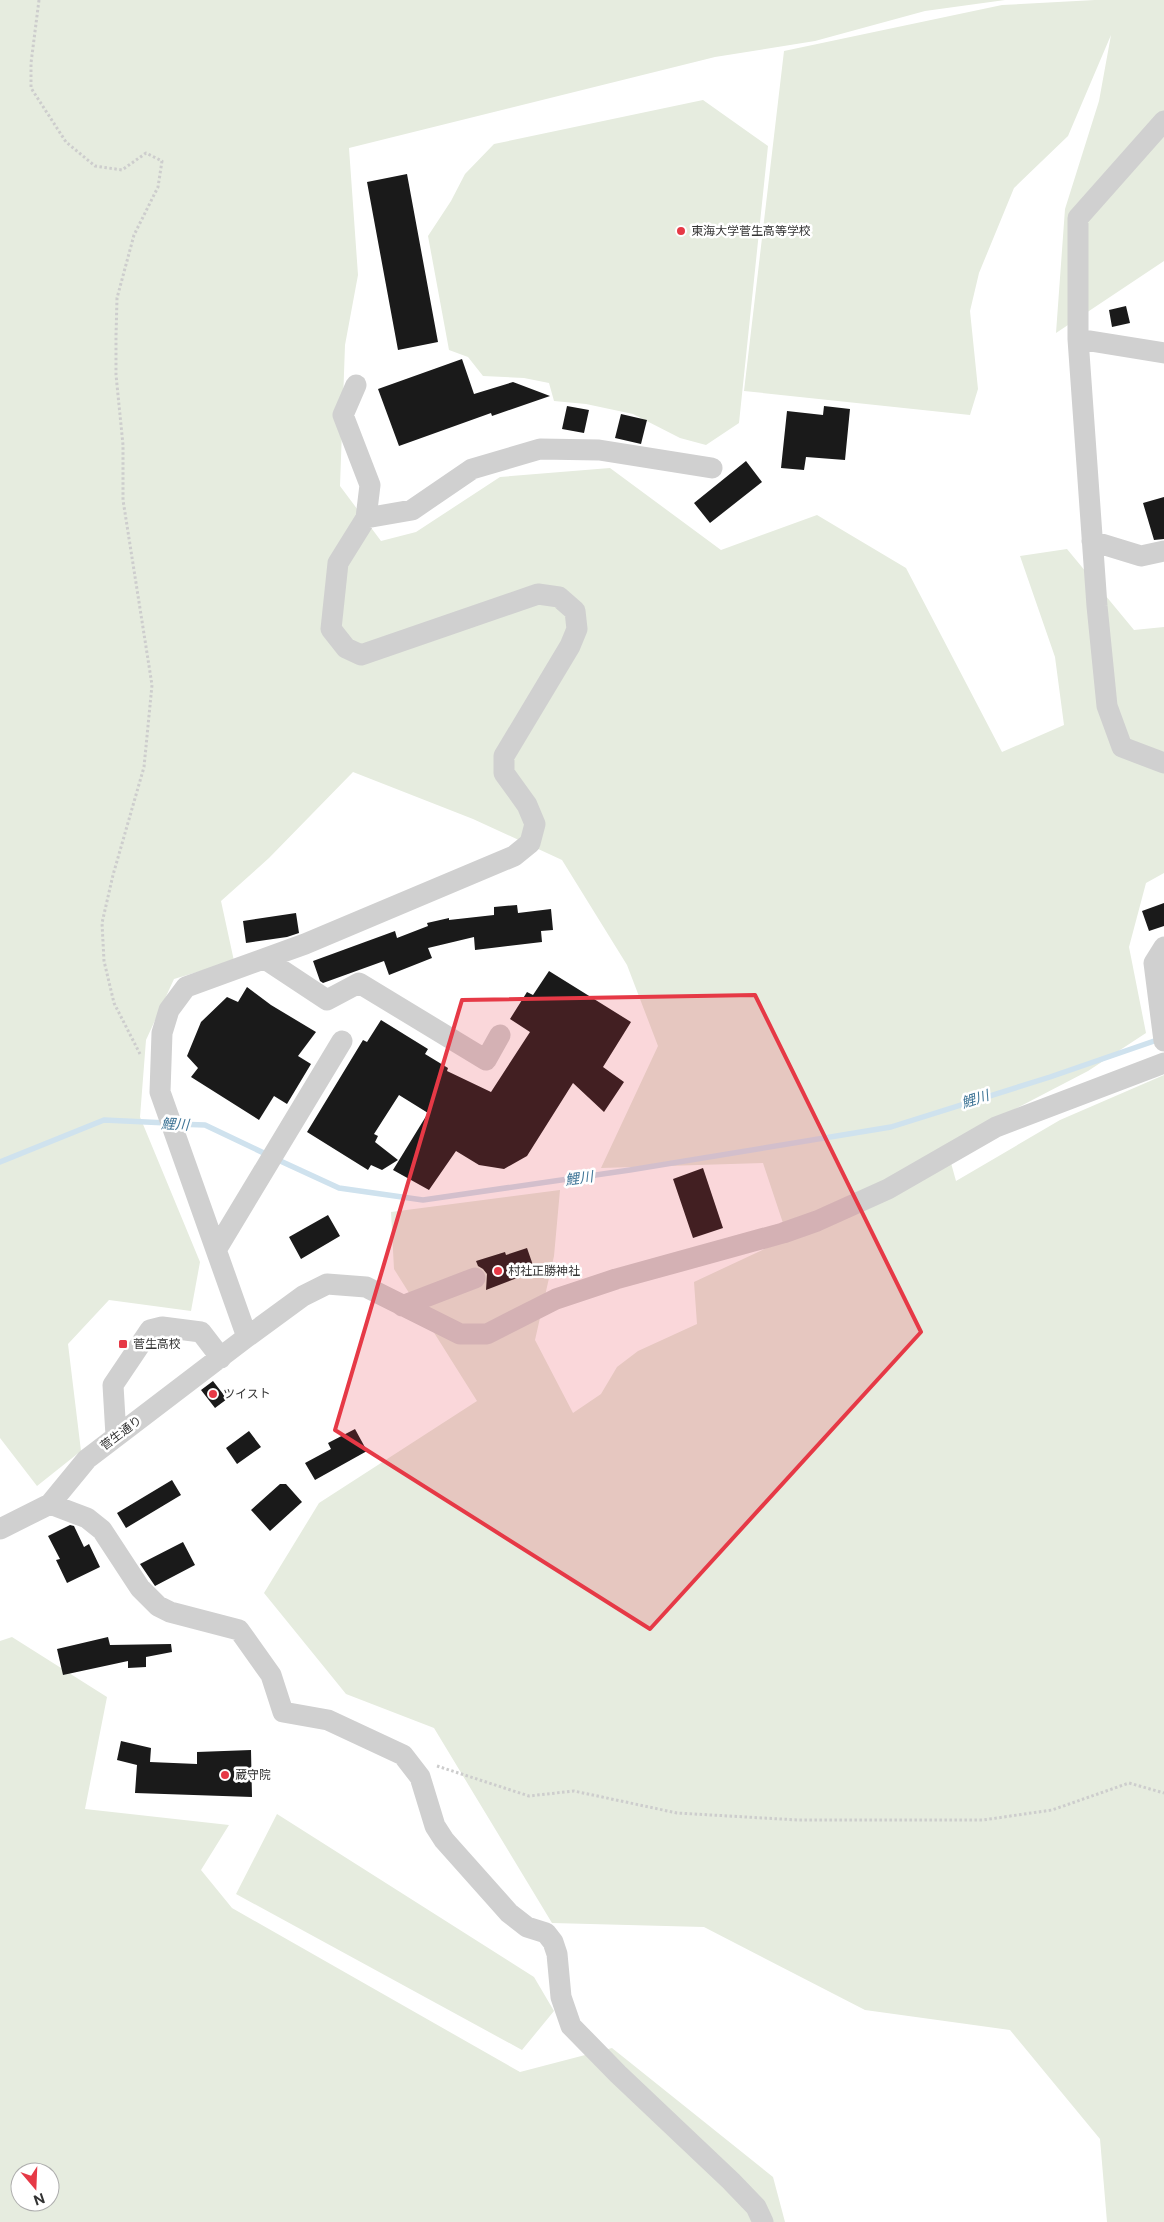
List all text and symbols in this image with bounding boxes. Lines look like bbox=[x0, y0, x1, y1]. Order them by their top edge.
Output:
place label: 東海大学菅生高等学校 bbox=[691, 224, 811, 238]
marker: 東海大学菅生高等学校 bbox=[675, 225, 687, 237]
water label: 鯉川 bbox=[959, 1086, 993, 1111]
water label: 鯉川 bbox=[161, 1115, 191, 1133]
water label: 鯉川 bbox=[564, 1168, 596, 1188]
place label: 村社正勝神社 bbox=[508, 1264, 580, 1278]
marker: 村社正勝神社 bbox=[492, 1265, 504, 1277]
place label: 菅生高校 bbox=[133, 1337, 181, 1351]
marker: 菅生高校 bbox=[117, 1338, 129, 1350]
place label: ツイスト bbox=[223, 1387, 271, 1401]
marker: ツイスト bbox=[207, 1388, 219, 1400]
street label: 菅生通り bbox=[98, 1413, 144, 1453]
place label: 蔵守院 bbox=[235, 1768, 271, 1782]
marker: 蔵守院 bbox=[219, 1769, 231, 1781]
north arrow bbox=[10, 2162, 60, 2212]
text: N bbox=[31, 2190, 47, 2209]

